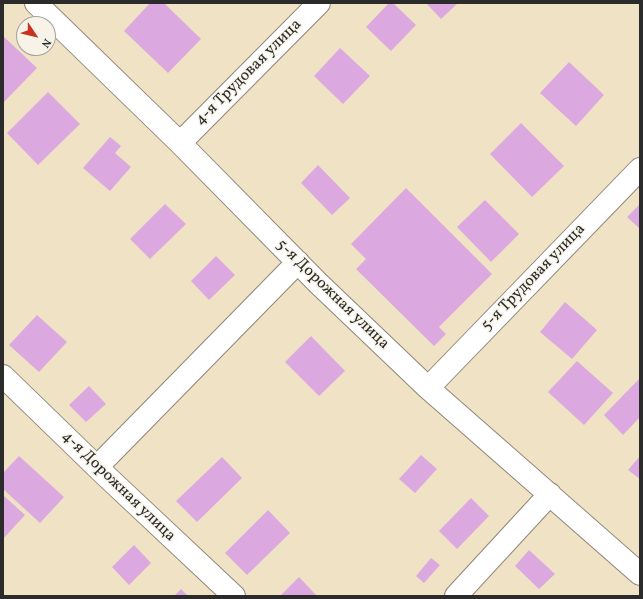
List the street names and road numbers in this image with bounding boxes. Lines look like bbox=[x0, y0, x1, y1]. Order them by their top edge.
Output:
street label: 4-я Трудовая улица bbox=[192, 16, 306, 130]
street label: 5-я Трудовая улица bbox=[478, 220, 590, 336]
street label: 5-я Дорожная улица bbox=[271, 236, 393, 354]
street label: 4-я Дорожная улица bbox=[57, 428, 179, 546]

